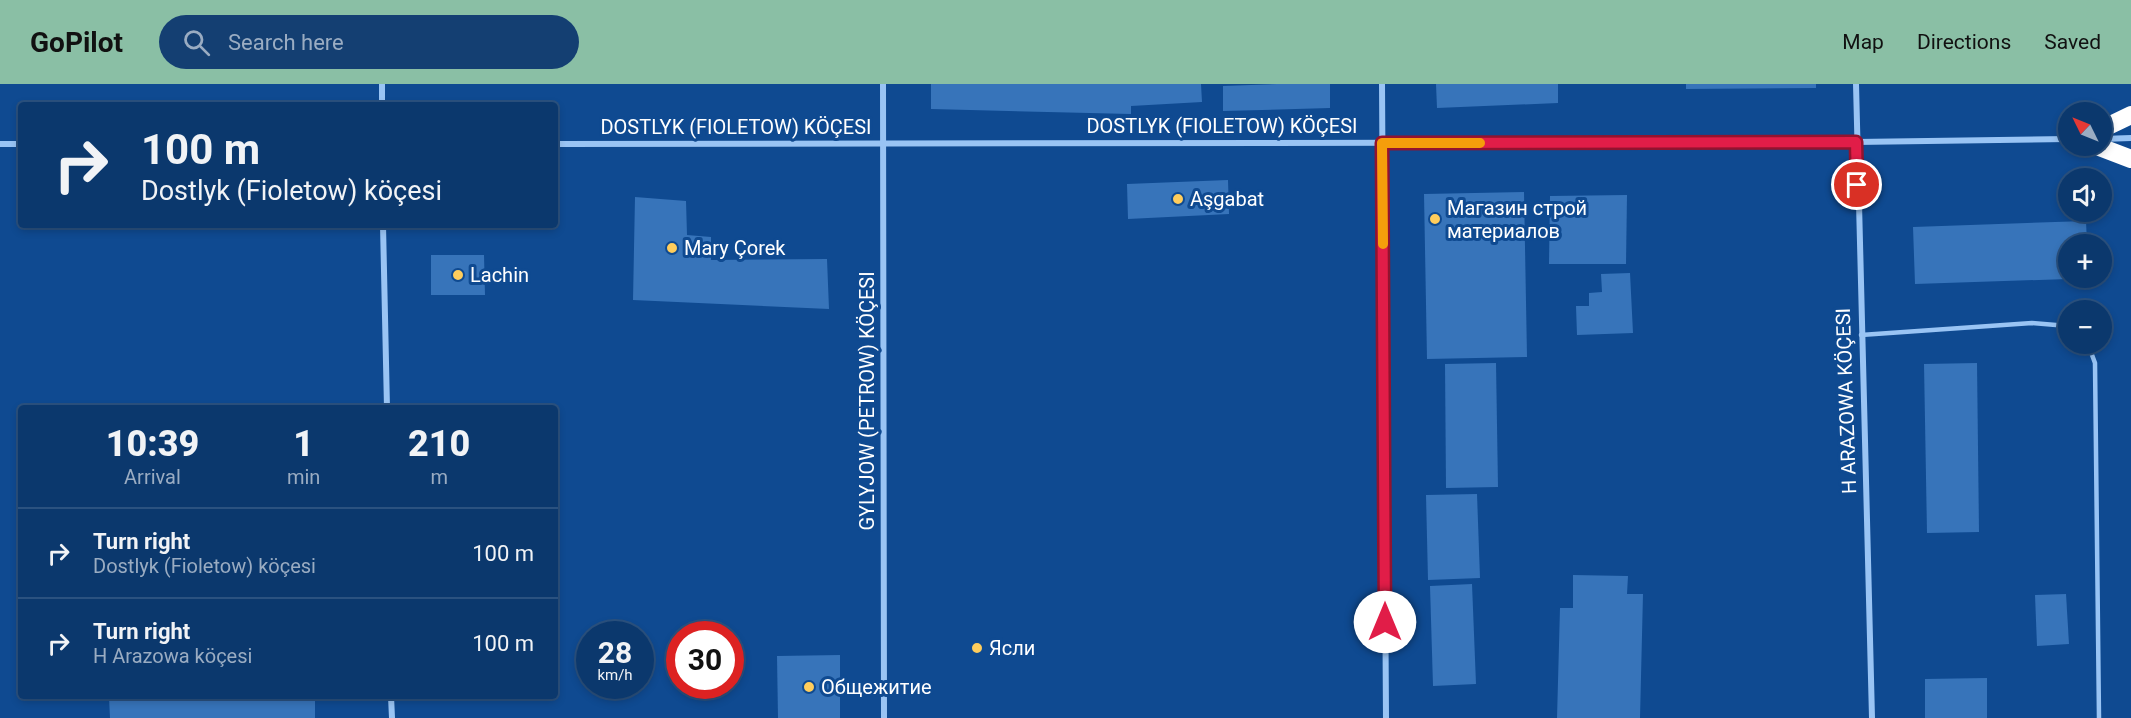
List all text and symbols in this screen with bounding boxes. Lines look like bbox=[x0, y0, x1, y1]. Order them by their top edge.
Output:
search box bbox=[159, 15, 579, 69]
text: GoPilot bbox=[30, 26, 123, 59]
icon: search bbox=[180, 26, 213, 59]
text: Search here bbox=[228, 30, 344, 55]
text: Map bbox=[1842, 30, 1884, 54]
text: Directions bbox=[1917, 30, 2011, 54]
text: Saved bbox=[2044, 30, 2101, 54]
north arrow bbox=[2058, 102, 2112, 156]
map controls bbox=[2058, 102, 2112, 354]
street label: DOSTLYK (FIOLETOW) KÖÇESI bbox=[1086, 114, 1358, 138]
street label: DOSTLYK (FIOLETOW) KÖÇESI bbox=[600, 115, 872, 139]
text: 100 m bbox=[141, 125, 260, 174]
icon: right bbox=[42, 126, 120, 204]
pin bbox=[1831, 159, 1882, 210]
icon: arrive bbox=[1840, 168, 1873, 201]
button: sound bbox=[2058, 168, 2112, 222]
text: Dostlyk (Fioletow) köçesi bbox=[141, 175, 442, 207]
place label: Aşgabat bbox=[1190, 187, 1264, 211]
marker: Aşgabat bbox=[1171, 192, 1185, 206]
place label: Магазин строй материалов bbox=[1447, 196, 1587, 243]
marker: Магазин строй материалов bbox=[1428, 212, 1442, 226]
button: + bbox=[2058, 234, 2112, 288]
place label: Mary Çorek bbox=[684, 236, 786, 260]
marker: Mary Çorek bbox=[665, 241, 679, 255]
place label: Lachin bbox=[470, 263, 529, 287]
marker: Lachin bbox=[451, 268, 465, 282]
street label: GYLYJOW (PETROW) KÖÇESI bbox=[855, 271, 879, 531]
button: − bbox=[2058, 300, 2112, 354]
street label: H ARAZOWA KÖÇESI bbox=[1831, 308, 1861, 494]
text: 10:39 bbox=[106, 423, 199, 465]
text: 1 bbox=[293, 423, 314, 465]
text: 210 bbox=[408, 423, 470, 465]
text: Arrival bbox=[124, 465, 181, 489]
text: min bbox=[287, 465, 320, 489]
text: m bbox=[430, 465, 448, 489]
text: Turn right bbox=[93, 529, 190, 554]
icon: right bbox=[42, 537, 75, 570]
text: 100 m bbox=[472, 541, 534, 566]
text: Dostlyk (Fioletow) köçesi bbox=[93, 554, 316, 578]
position arrow bbox=[1353, 590, 1417, 654]
text: Turn right bbox=[93, 619, 190, 644]
speed limit sign: 30 bbox=[666, 621, 744, 699]
icon: right bbox=[42, 627, 75, 660]
text: 100 m bbox=[472, 631, 534, 656]
text: 28 bbox=[598, 635, 632, 670]
place label: Ясли bbox=[989, 636, 1035, 660]
marker: Ясли bbox=[970, 641, 984, 655]
text: H Arazowa köçesi bbox=[93, 644, 252, 668]
text: km/h bbox=[597, 666, 633, 684]
place label: Общежитие bbox=[821, 675, 932, 699]
marker: Общежитие bbox=[802, 680, 816, 694]

